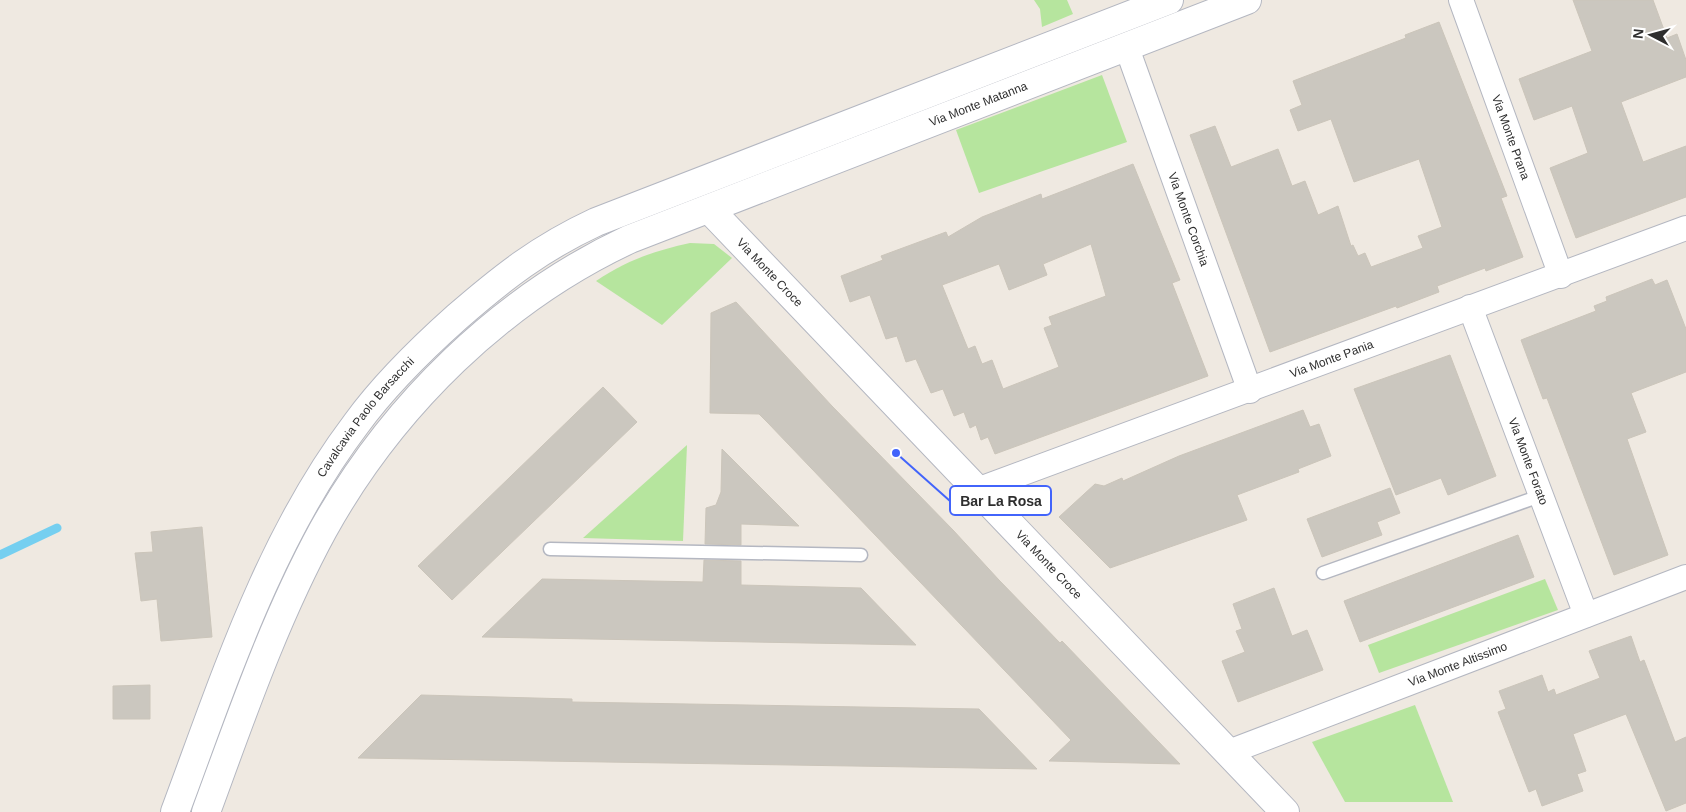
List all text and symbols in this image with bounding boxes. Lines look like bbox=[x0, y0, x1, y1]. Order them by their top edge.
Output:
north arrow bbox=[1626, 10, 1676, 60]
text: N bbox=[1630, 28, 1647, 40]
street label: Via Monte Matanna bbox=[927, 79, 1030, 129]
street label: Via Monte Prana bbox=[1489, 93, 1533, 182]
street label: Via Monte Corchia bbox=[1165, 171, 1212, 268]
street label: Via Monte Croce bbox=[734, 236, 806, 310]
street label: Via Monte Pania bbox=[1288, 337, 1376, 381]
street label: Cavalcavia Paolo Barsacchi bbox=[314, 354, 417, 480]
street label: Via Monte Forato bbox=[1505, 416, 1551, 507]
callout: Bar La Rosa bbox=[950, 486, 1051, 515]
text: Bar La Rosa bbox=[960, 493, 1042, 509]
street label: Via Monte Croce bbox=[1013, 528, 1085, 602]
street label: Via Monte Altissimo bbox=[1406, 639, 1509, 690]

